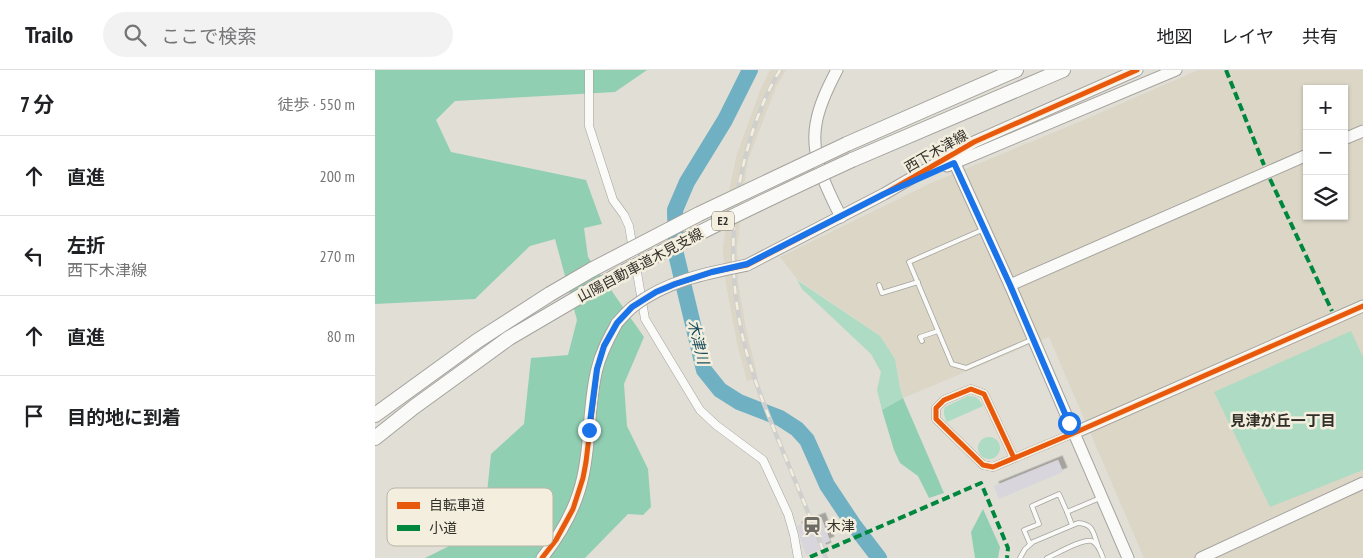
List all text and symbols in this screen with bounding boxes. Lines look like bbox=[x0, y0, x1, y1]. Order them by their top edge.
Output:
search box bbox=[103, 12, 453, 57]
text: Trailo bbox=[25, 19, 73, 50]
icon: search bbox=[121, 21, 149, 49]
text: ここで検索 bbox=[161, 24, 256, 48]
text: 地図 bbox=[1157, 25, 1193, 48]
text: レイヤ bbox=[1221, 25, 1274, 48]
text: 共有 bbox=[1302, 25, 1338, 48]
map controls bbox=[1303, 85, 1348, 220]
button: + bbox=[1303, 85, 1348, 130]
text: 7 分 bbox=[20, 91, 54, 118]
text: 徒歩 · 550 m bbox=[277, 94, 355, 114]
street label: 西下木津線 bbox=[901, 126, 971, 176]
button: − bbox=[1303, 130, 1348, 175]
icon: ahead bbox=[20, 162, 48, 190]
text: 直進 bbox=[67, 165, 105, 189]
text: 200 m bbox=[320, 166, 355, 186]
button: layers bbox=[1303, 175, 1348, 220]
road number: E2 bbox=[712, 212, 734, 230]
street label: 山陽自動車道木見支線 bbox=[574, 224, 706, 306]
text: 左折 bbox=[67, 233, 105, 257]
icon: left bbox=[20, 242, 48, 270]
text: 270 m bbox=[320, 246, 355, 266]
text: 西下木津線 bbox=[67, 260, 147, 280]
water label: 木津川 bbox=[684, 318, 714, 368]
icon: ahead bbox=[20, 322, 48, 350]
text: 直進 bbox=[67, 325, 105, 349]
text: 80 m bbox=[327, 326, 355, 346]
icon: arrive bbox=[20, 402, 48, 430]
text: 目的地に到着 bbox=[67, 405, 181, 429]
district label: 見津が丘一丁目 bbox=[1230, 411, 1336, 430]
route start bbox=[1058, 412, 1081, 435]
route end bbox=[578, 419, 601, 442]
legend bbox=[387, 488, 553, 546]
text: 自転車道 bbox=[429, 496, 485, 514]
station icon: 木津 bbox=[801, 515, 823, 537]
place label: 木津 bbox=[827, 517, 855, 535]
text: 小道 bbox=[429, 519, 457, 537]

